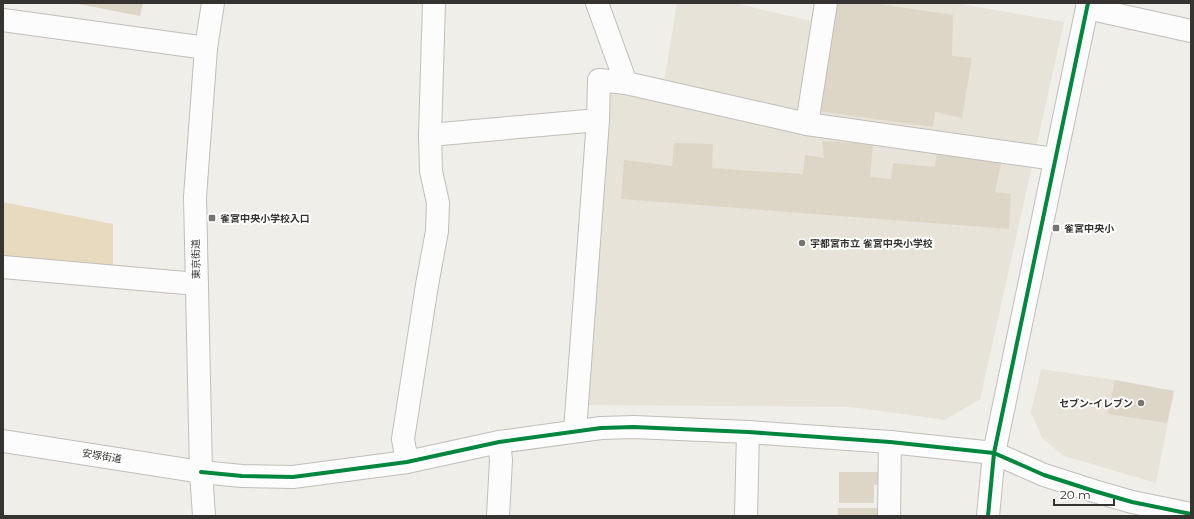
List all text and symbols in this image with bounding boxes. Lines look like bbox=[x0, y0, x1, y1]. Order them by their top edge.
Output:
place label: 雀宮中央小学校入口 bbox=[220, 212, 310, 225]
marker: 雀宮中央小学校入口 bbox=[207, 213, 217, 223]
place label: 雀宮中央小 bbox=[1064, 222, 1115, 235]
marker: 雀宮中央小 bbox=[1051, 223, 1061, 233]
place label: 宇都宮市立 雀宮中央小学校 bbox=[810, 237, 933, 250]
marker: 宇都宮市立 雀宮中央小学校 bbox=[797, 238, 807, 248]
street label: 東京街道 bbox=[189, 239, 203, 279]
place label: セブン-イレブン bbox=[1059, 397, 1133, 410]
marker: セブン-イレブン bbox=[1136, 398, 1146, 408]
street label: 安塚街道 bbox=[81, 446, 123, 466]
scale bar bbox=[1054, 481, 1114, 507]
text: 20 m bbox=[1060, 487, 1091, 502]

